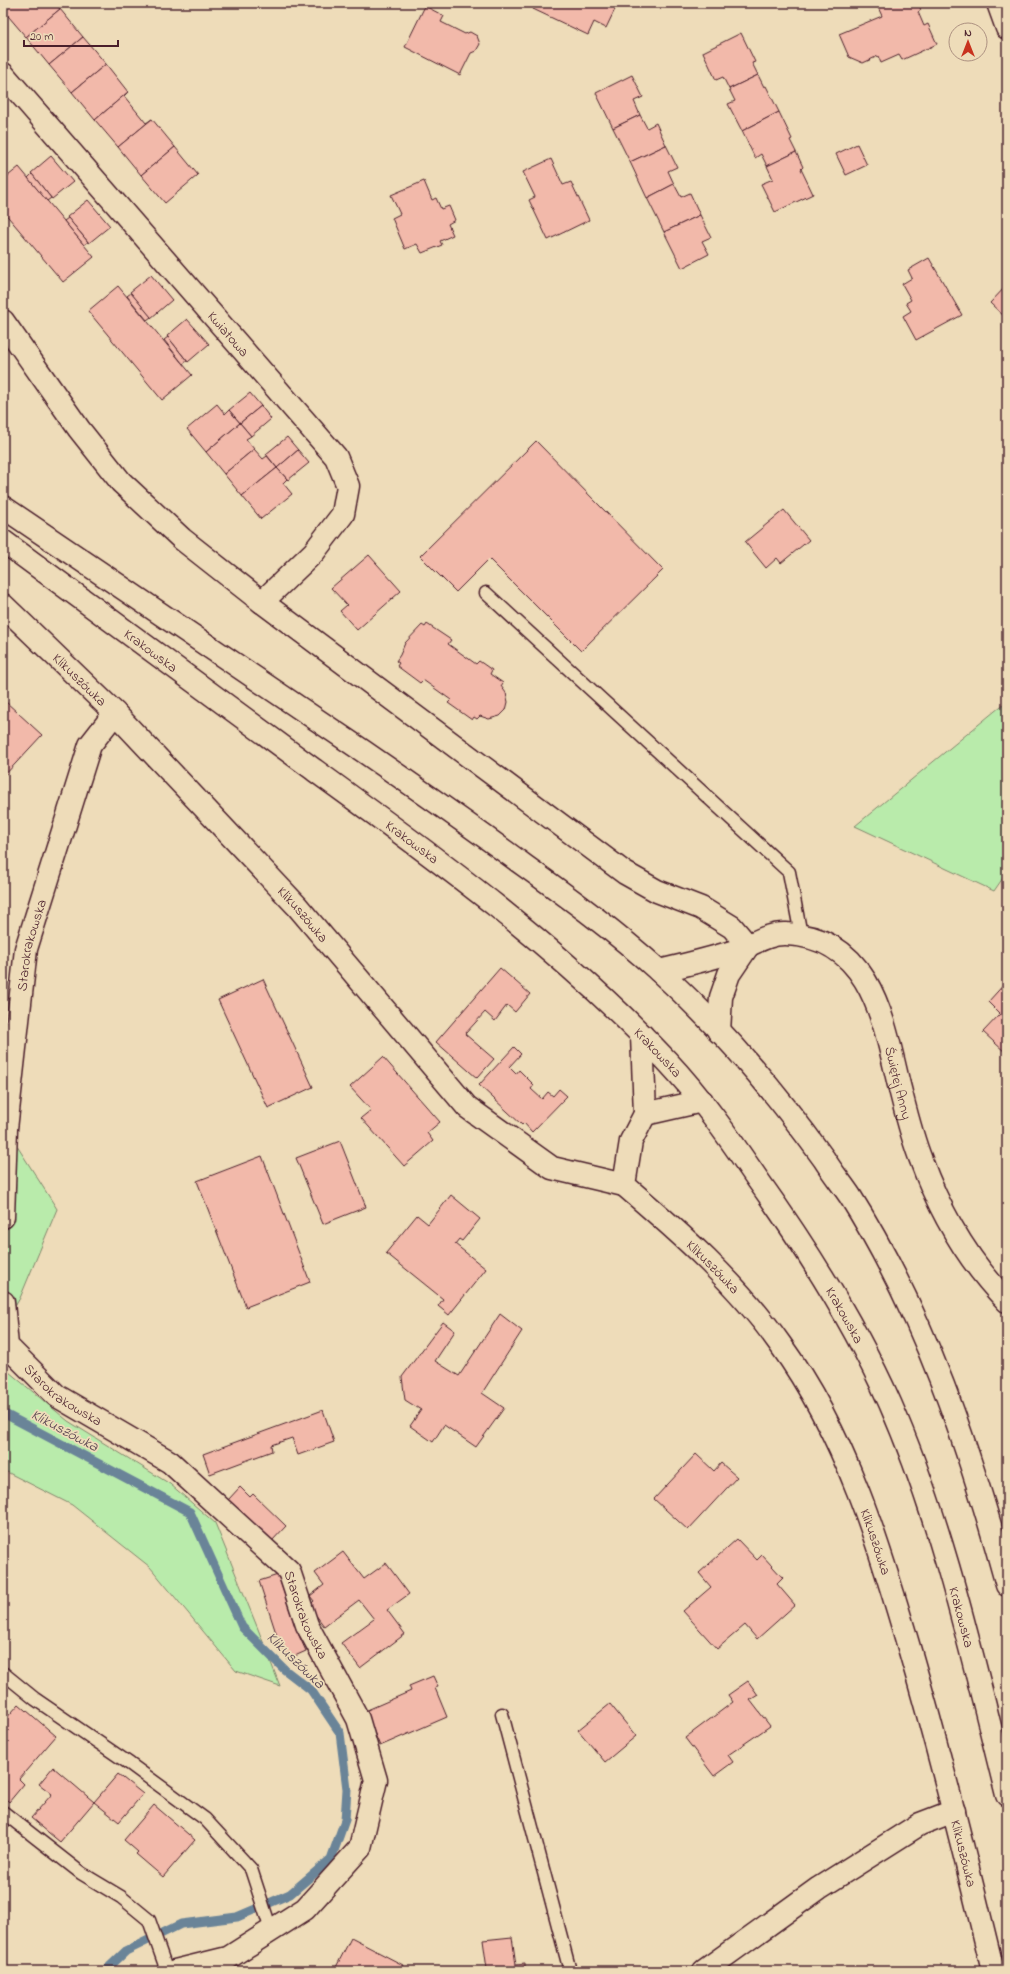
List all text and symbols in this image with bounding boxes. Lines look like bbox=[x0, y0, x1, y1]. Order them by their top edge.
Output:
scale bar bbox=[24, 22, 118, 48]
north arrow bbox=[948, 22, 988, 62]
text: N bbox=[964, 25, 972, 41]
text: 20 m bbox=[30, 28, 53, 46]
street label: Kwiatowa bbox=[202, 307, 253, 362]
street label: Krakowska bbox=[119, 625, 181, 678]
street label: Klikuszówka bbox=[47, 649, 111, 712]
street label: Krakowska bbox=[380, 816, 443, 870]
street label: Klikuszówka bbox=[272, 882, 333, 948]
street label: Starokrakowska bbox=[12, 897, 53, 992]
street label: Krakowska bbox=[628, 1023, 686, 1083]
street label: Świętej Anny bbox=[878, 1044, 917, 1123]
street label: Klikuszówka bbox=[681, 1236, 744, 1299]
street label: Krakowska bbox=[819, 1283, 868, 1348]
street label: Starokrakowska bbox=[18, 1359, 106, 1432]
water label: Klikuszówka bbox=[27, 1404, 103, 1458]
street label: Klikuszówka bbox=[854, 1506, 896, 1578]
street label: Starokrakowska bbox=[278, 1568, 333, 1663]
street label: Krakowska bbox=[942, 1585, 979, 1650]
water label: Klikuszówka bbox=[261, 1627, 330, 1695]
street label: Klikuszówka bbox=[944, 1818, 981, 1890]

